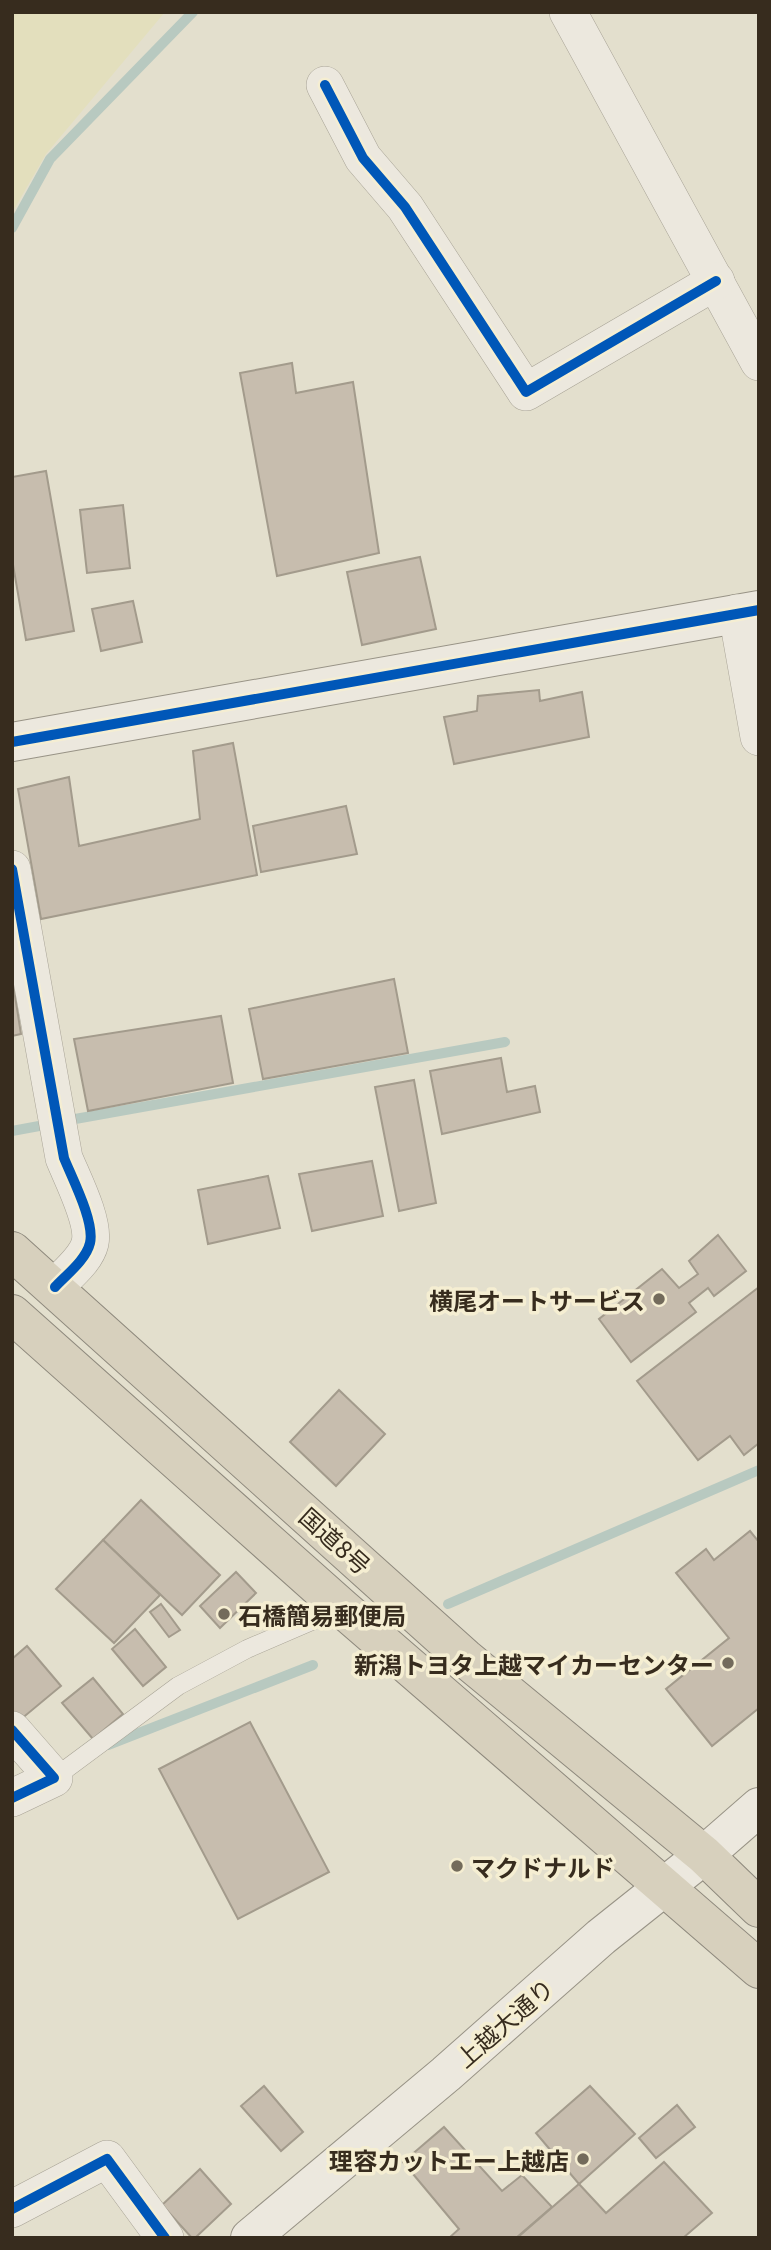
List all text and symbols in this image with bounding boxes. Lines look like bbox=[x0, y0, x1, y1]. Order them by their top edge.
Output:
place label: 横尾オートサービス bbox=[429, 1282, 645, 1317]
marker: 横尾オートサービス bbox=[651, 1291, 667, 1307]
street label: 国道8号 bbox=[293, 1498, 379, 1582]
place label: 石橋簡易郵便局 bbox=[238, 1597, 406, 1632]
marker: 石橋簡易郵便局 bbox=[216, 1606, 232, 1622]
place label: 新潟トヨタ上越マイカーセンター bbox=[354, 1646, 714, 1681]
marker: 新潟トヨタ上越マイカーセンター bbox=[720, 1655, 736, 1671]
place label: マクドナルド bbox=[471, 1849, 615, 1884]
marker: マクドナルド bbox=[449, 1858, 465, 1874]
street label: 上越大通り bbox=[447, 1969, 561, 2075]
place label: 理容カットエー上越店 bbox=[329, 2142, 569, 2177]
marker: 理容カットエー上越店 bbox=[575, 2151, 591, 2167]

